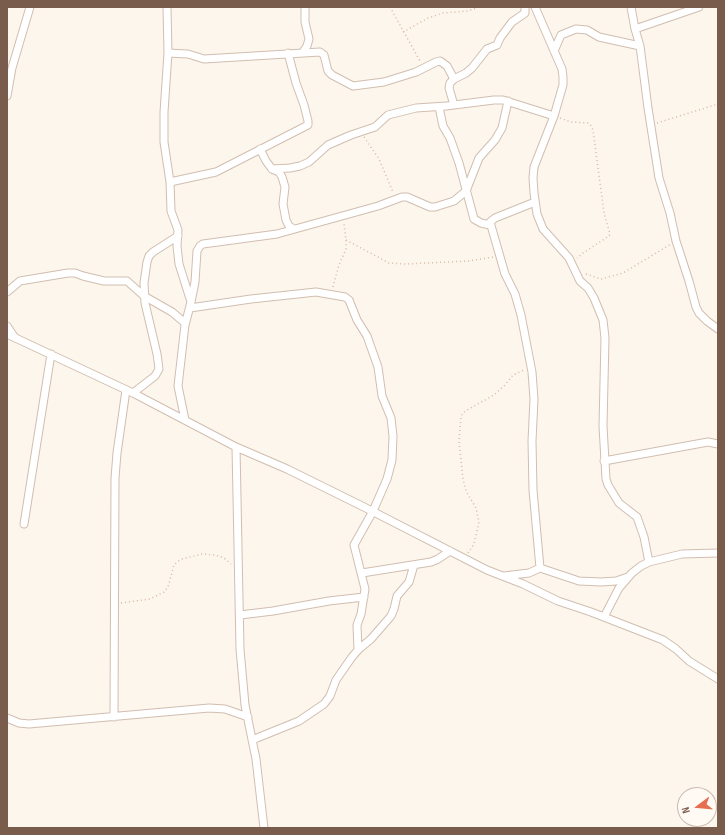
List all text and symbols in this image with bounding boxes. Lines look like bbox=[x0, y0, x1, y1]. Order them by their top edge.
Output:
north arrow bbox=[677, 787, 717, 827]
text: N bbox=[679, 806, 693, 815]

